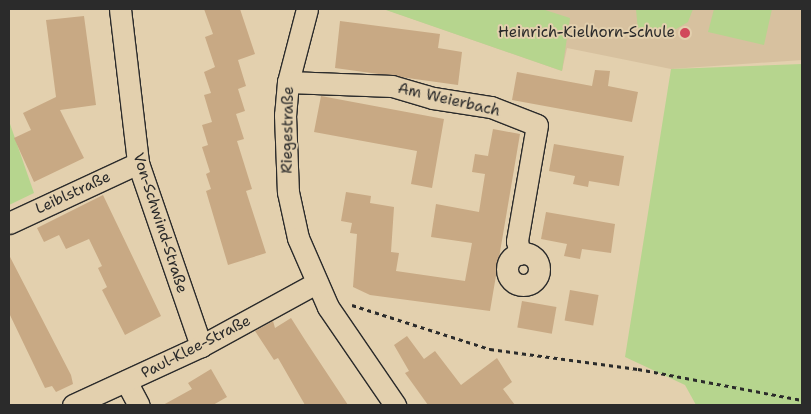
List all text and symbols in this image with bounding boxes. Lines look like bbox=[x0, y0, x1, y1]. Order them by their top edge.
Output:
place label: Heinrich-Kielhorn-Schule bbox=[498, 24, 675, 42]
marker: Heinrich-Kielhorn-Schule bbox=[679, 27, 691, 39]
street label: Am Weierbach bbox=[396, 79, 502, 121]
street label: Riegestraße bbox=[278, 86, 298, 174]
street label: Von-Schwind-Straße bbox=[129, 151, 191, 295]
street label: Leiblstraße bbox=[33, 168, 113, 218]
street label: Paul-Klee-Straße bbox=[138, 312, 254, 382]

